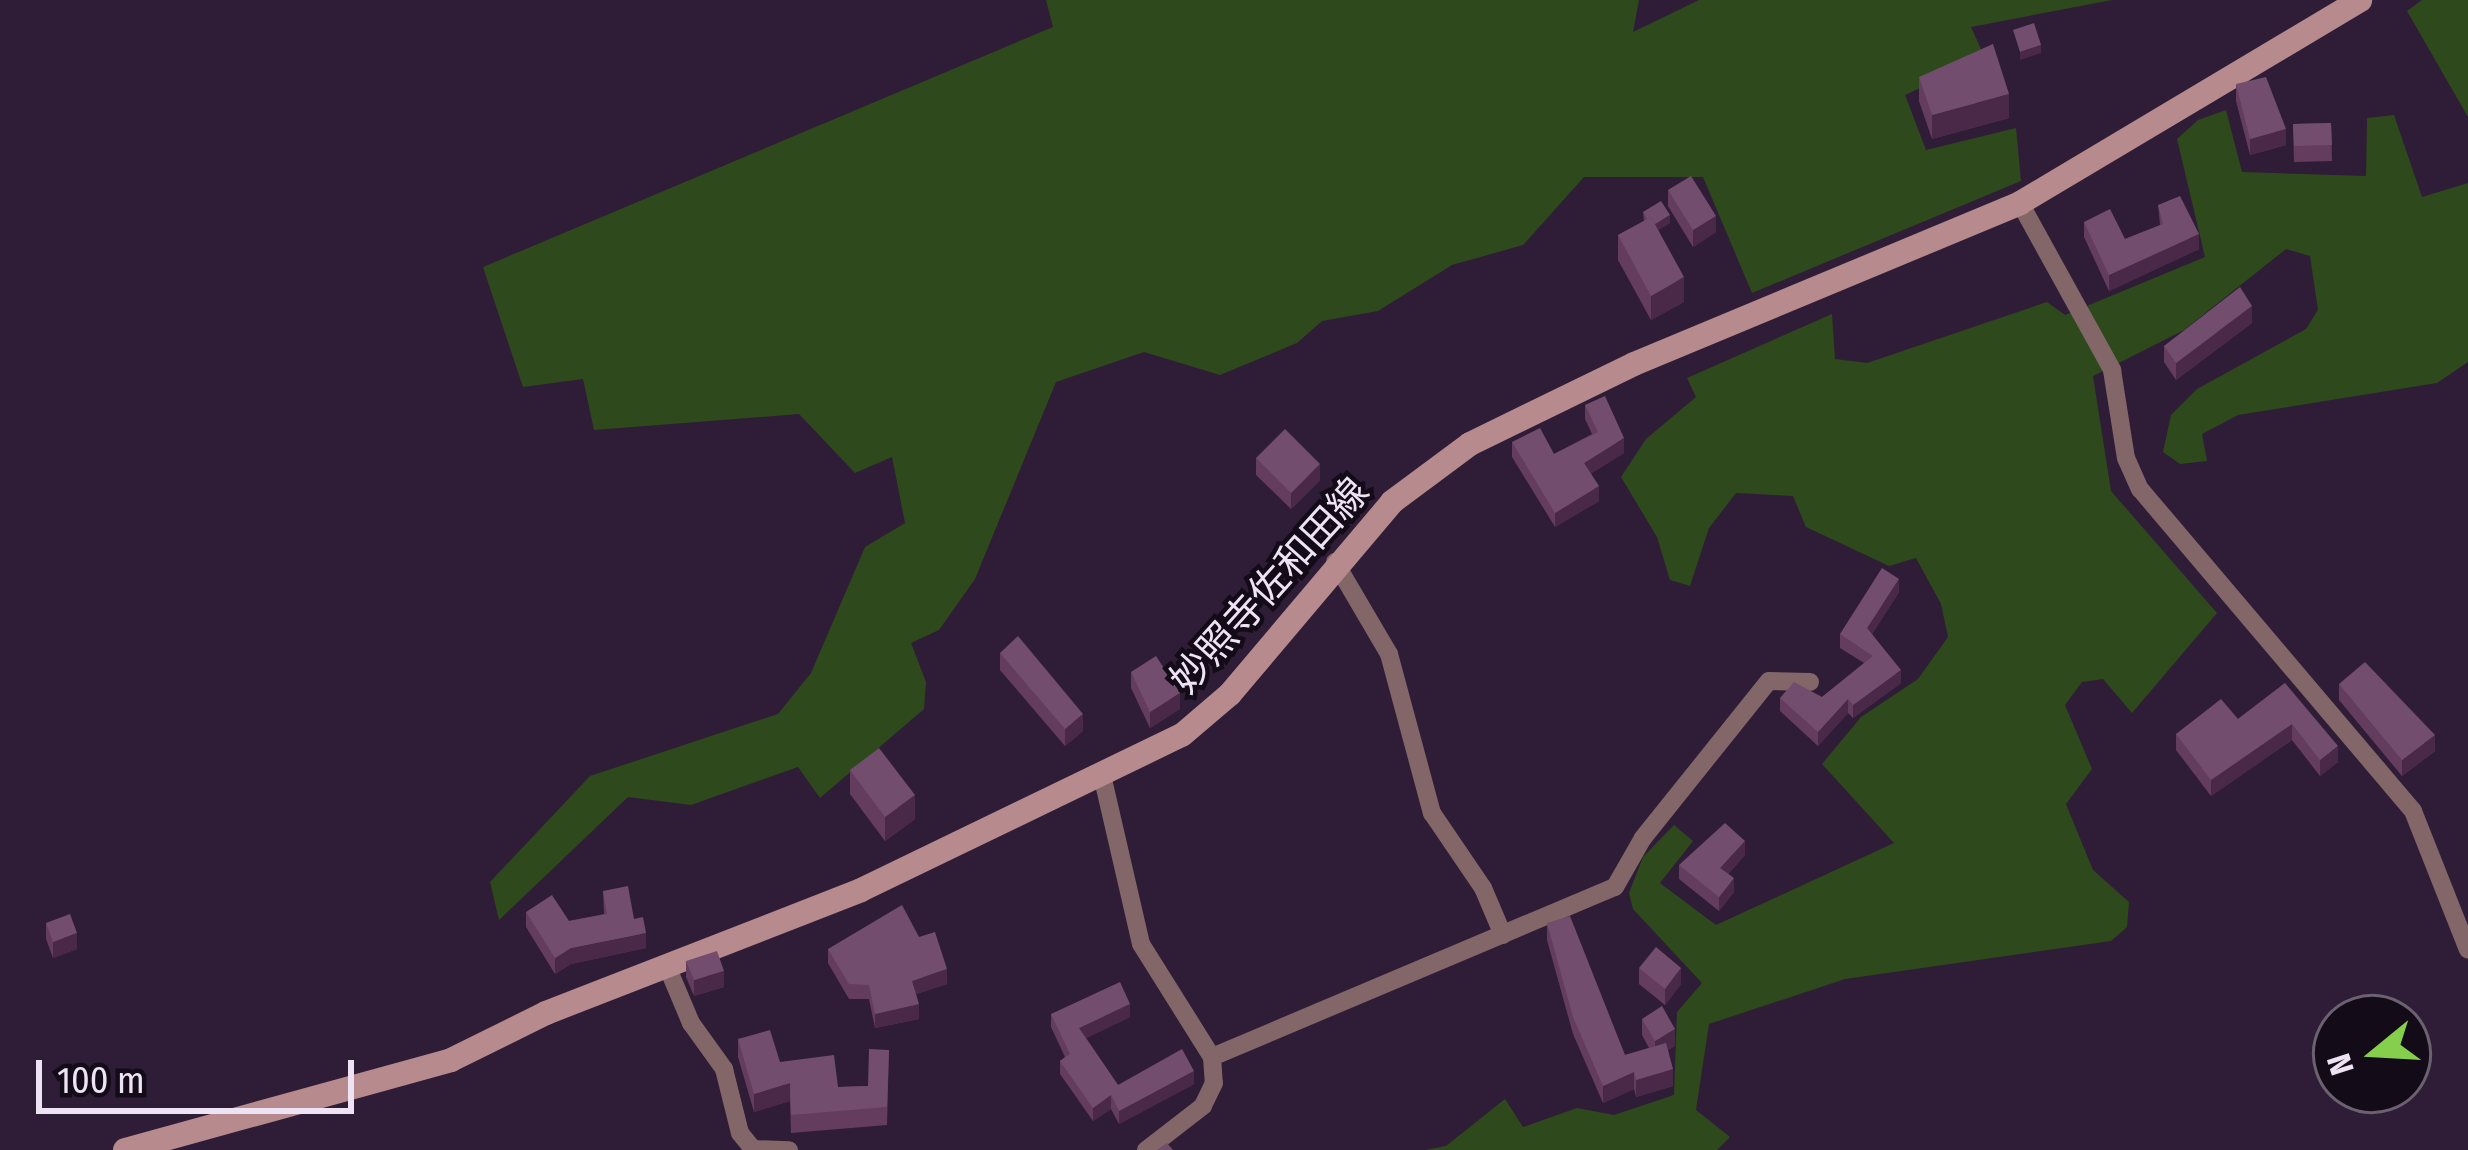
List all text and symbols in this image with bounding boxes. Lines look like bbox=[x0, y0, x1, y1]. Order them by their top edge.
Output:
street label: 妙照寺佐和田線 bbox=[1161, 469, 1379, 703]
north arrow bbox=[2312, 994, 2432, 1114]
scale bar bbox=[42, 1036, 360, 1110]
text: N bbox=[2319, 1049, 2363, 1080]
text: 100 m bbox=[57, 1059, 145, 1103]

